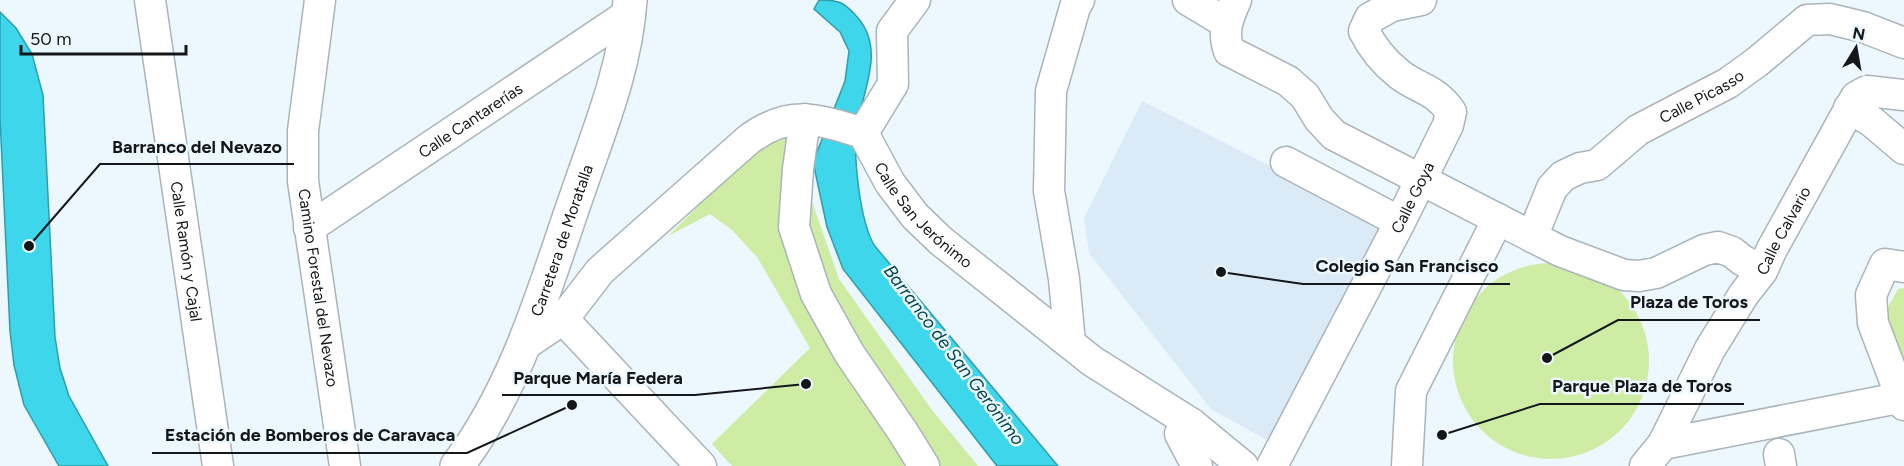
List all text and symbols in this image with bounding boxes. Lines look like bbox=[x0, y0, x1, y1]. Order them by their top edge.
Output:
scale bar bbox=[21, 18, 186, 56]
north arrow bbox=[1826, 18, 1886, 78]
text: N bbox=[1851, 23, 1867, 44]
text: 50 m bbox=[30, 28, 72, 50]
street label: Calle Picasso bbox=[1656, 66, 1748, 127]
street label: Calle Cantarerías bbox=[415, 79, 526, 162]
callout: Barranco del Nevazo bbox=[100, 128, 294, 164]
text: Barranco del Nevazo bbox=[112, 136, 282, 158]
street label: Calle San Jerónimo bbox=[870, 159, 976, 272]
street label: Calle Goya bbox=[1387, 159, 1438, 236]
street label: Carretera de Moratalla bbox=[527, 162, 597, 319]
street label: Calle Ramón y Cajal bbox=[167, 180, 206, 323]
street label: Calle Calvario bbox=[1753, 183, 1815, 278]
street label: Camino Forestal del Nevazo bbox=[294, 187, 342, 388]
callout: Colegio San Francisco bbox=[1303, 248, 1510, 284]
text: Colegio San Francisco bbox=[1316, 255, 1498, 277]
water label: Barranco de San Gerónimo bbox=[879, 260, 1029, 450]
callout: Plaza de Toros bbox=[1618, 284, 1760, 320]
text: Plaza de Toros bbox=[1630, 291, 1748, 313]
callout: Parque María Federa bbox=[502, 359, 695, 395]
text: Parque María Federa bbox=[513, 367, 683, 389]
callout: Parque Plaza de Toros bbox=[1540, 368, 1744, 404]
text: Parque Plaza de Toros bbox=[1552, 375, 1733, 397]
callout: Estación de Bomberos de Caravaca bbox=[152, 417, 467, 453]
text: Estación de Bomberos de Caravaca bbox=[165, 424, 455, 446]

